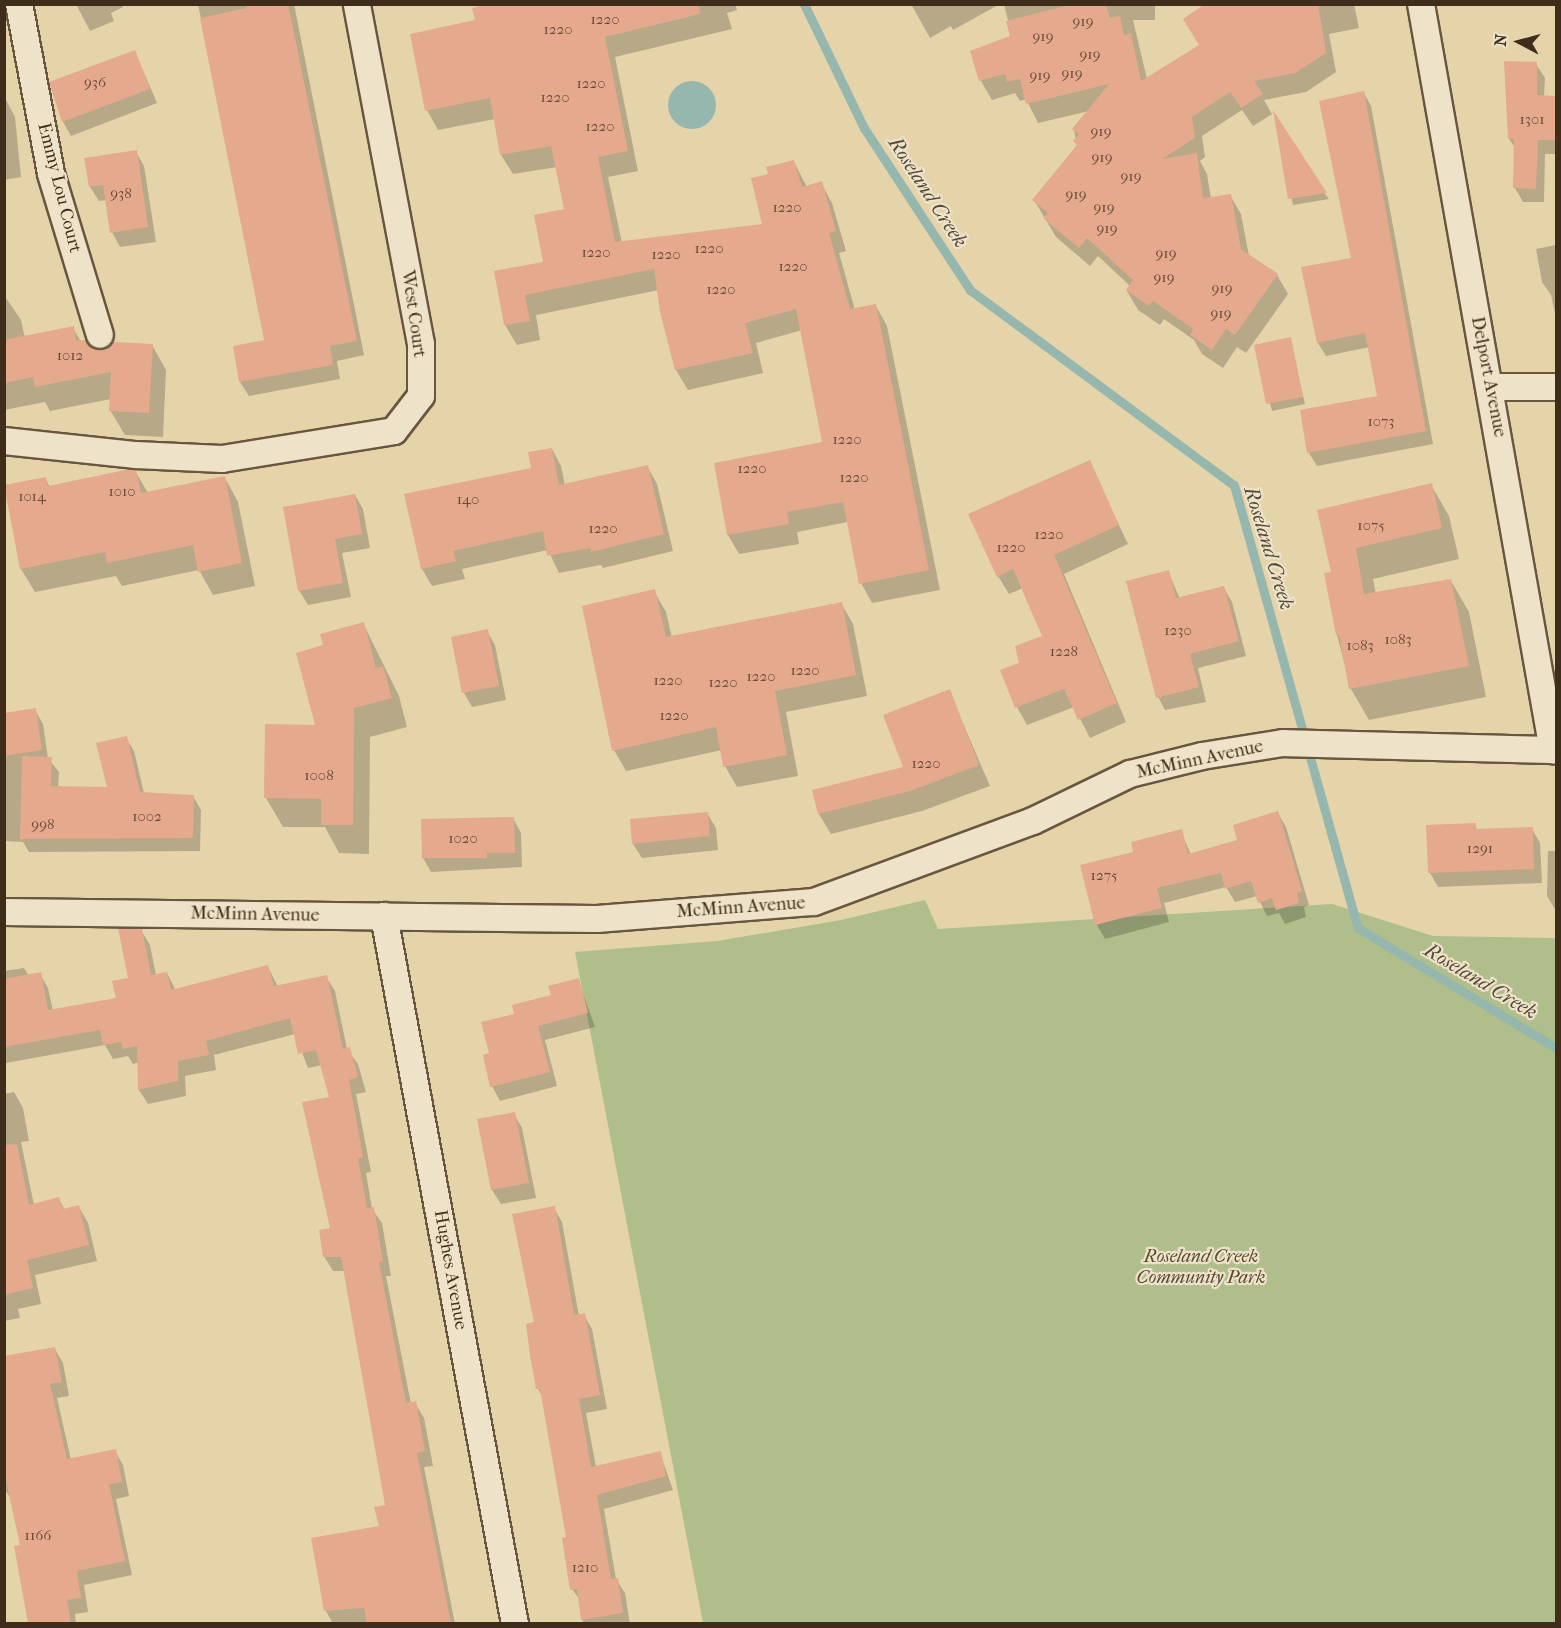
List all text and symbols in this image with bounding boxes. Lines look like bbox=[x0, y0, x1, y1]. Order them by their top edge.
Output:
house number: 1220 bbox=[590, 11, 620, 29]
north arrow bbox=[1489, 12, 1549, 72]
house number: 919 bbox=[1072, 13, 1094, 31]
house number: 1220 bbox=[543, 21, 573, 39]
house number: 919 bbox=[1032, 28, 1054, 46]
text: N bbox=[1491, 33, 1511, 47]
house number: 919 bbox=[1079, 46, 1101, 64]
house number: 919 bbox=[1061, 65, 1083, 83]
house number: 919 bbox=[1029, 67, 1051, 85]
house number: 936 bbox=[84, 74, 106, 92]
house number: 1220 bbox=[576, 75, 606, 93]
house number: 1220 bbox=[540, 89, 570, 107]
house number: 1301 bbox=[1519, 111, 1545, 129]
house number: 1220 bbox=[585, 118, 615, 136]
street label: Emmy Lou Court bbox=[32, 121, 86, 255]
house number: 919 bbox=[1090, 123, 1112, 141]
water label: Roseland Creek bbox=[883, 132, 973, 252]
house number: 919 bbox=[1091, 149, 1113, 167]
house number: 919 bbox=[1120, 168, 1142, 186]
house number: 938 bbox=[110, 185, 132, 203]
house number: 919 bbox=[1065, 186, 1087, 204]
house number: 1220 bbox=[772, 199, 802, 217]
house number: 919 bbox=[1093, 199, 1115, 217]
house number: 919 bbox=[1096, 220, 1118, 238]
house number: 1220 bbox=[694, 240, 724, 258]
house number: 1220 bbox=[581, 244, 611, 262]
house number: 919 bbox=[1155, 245, 1177, 263]
house number: 1220 bbox=[651, 246, 681, 264]
house number: 1220 bbox=[778, 258, 808, 276]
street label: West Court bbox=[396, 269, 430, 359]
house number: 919 bbox=[1153, 269, 1175, 287]
house number: 919 bbox=[1211, 280, 1233, 298]
house number: 1220 bbox=[706, 281, 736, 299]
house number: 919 bbox=[1210, 305, 1232, 323]
street label: Delport Avenue bbox=[1466, 315, 1510, 439]
house number: 1012 bbox=[57, 347, 83, 365]
house number: 1073 bbox=[1368, 413, 1394, 431]
house number: 1220 bbox=[832, 431, 862, 449]
house number: 1220 bbox=[737, 460, 767, 478]
house number: 1220 bbox=[839, 469, 869, 487]
house number: 1010 bbox=[109, 483, 135, 501]
water label: Roseland Creek bbox=[1239, 484, 1299, 612]
house number: 1014 bbox=[18, 488, 46, 506]
house number: 140 bbox=[457, 491, 479, 509]
house number: 1075 bbox=[1357, 517, 1385, 535]
house number: 1220 bbox=[588, 520, 618, 538]
house number: 1220 bbox=[1034, 526, 1064, 544]
house number: 1220 bbox=[996, 539, 1026, 557]
house number: 1230 bbox=[1164, 622, 1192, 640]
house number: 1083 bbox=[1384, 631, 1412, 649]
house number: 1083 bbox=[1346, 637, 1374, 655]
house number: 1228 bbox=[1050, 643, 1078, 661]
house number: 1220 bbox=[790, 662, 820, 680]
house number: 1220 bbox=[746, 668, 776, 686]
house number: 1220 bbox=[653, 672, 683, 690]
house number: 1220 bbox=[708, 674, 738, 692]
house number: 1220 bbox=[659, 707, 689, 725]
street label: McMinn Avenue bbox=[1135, 736, 1265, 784]
house number: 1220 bbox=[911, 755, 941, 773]
house number: 1008 bbox=[304, 767, 334, 785]
house number: 1002 bbox=[132, 808, 162, 826]
house number: 998 bbox=[31, 816, 55, 834]
house number: 1020 bbox=[448, 830, 478, 848]
house number: 1291 bbox=[1467, 840, 1493, 858]
house number: 1275 bbox=[1091, 867, 1117, 885]
street label: McMinn Avenue bbox=[676, 893, 806, 923]
street label: McMinn Avenue bbox=[190, 903, 320, 927]
water label: Roseland Creek bbox=[1420, 938, 1542, 1024]
street label: Hughes Avenue bbox=[429, 1208, 471, 1332]
park label: Roseland Creek Community Park bbox=[1137, 1247, 1265, 1290]
house number: 1166 bbox=[25, 1527, 51, 1545]
house number: 1210 bbox=[572, 1559, 598, 1577]

